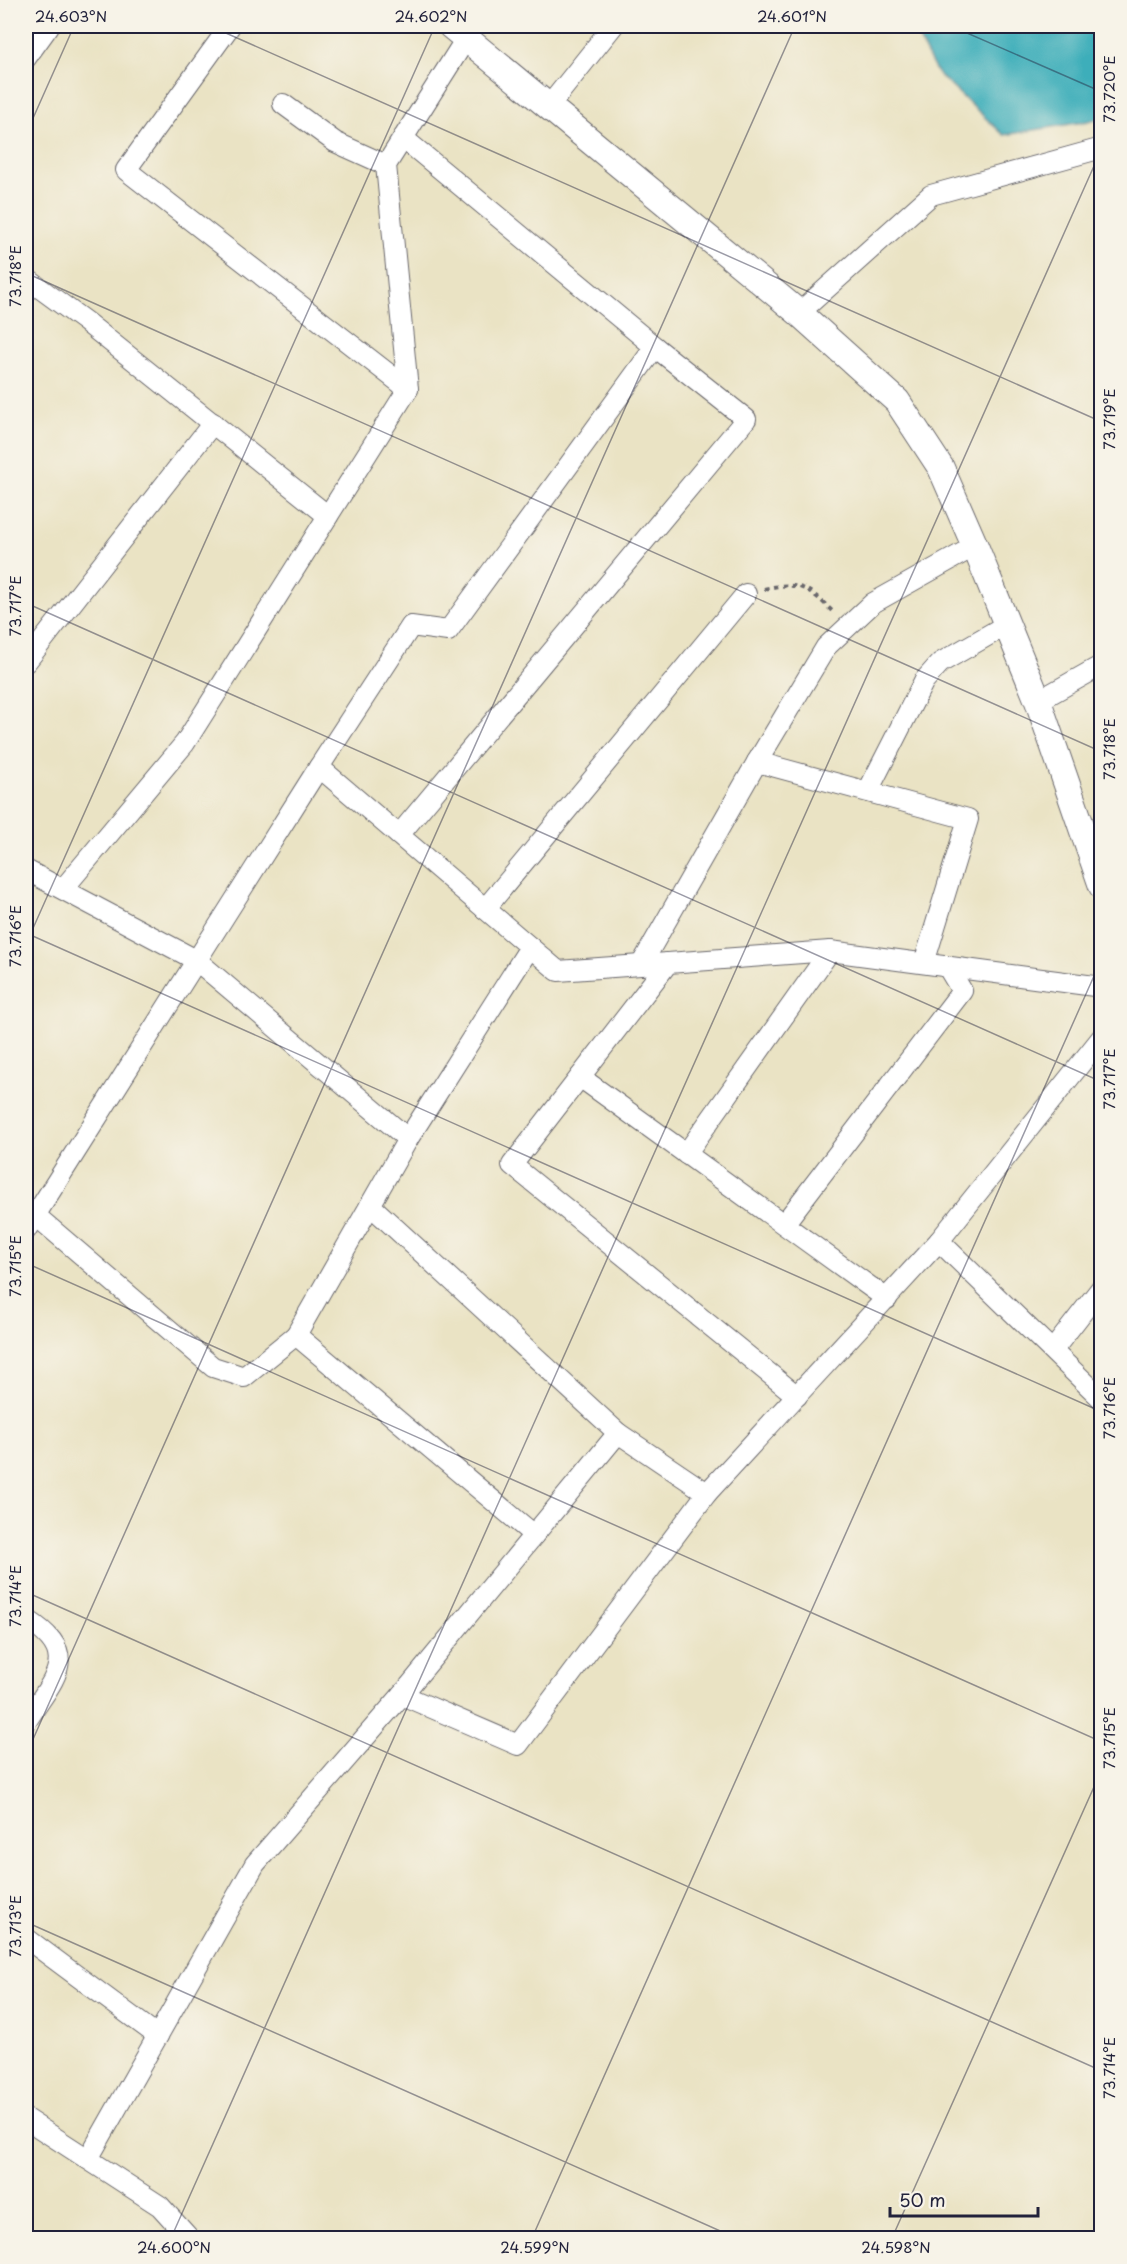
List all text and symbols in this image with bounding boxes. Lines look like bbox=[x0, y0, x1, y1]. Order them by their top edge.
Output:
text: 24.603°N bbox=[35, 4, 107, 27]
text: 24.602°N bbox=[394, 4, 468, 27]
text: 24.601°N bbox=[757, 4, 827, 27]
text: 73.720°E bbox=[1097, 55, 1120, 123]
text: 73.718°E bbox=[3, 245, 26, 307]
text: 73.719°E bbox=[1097, 388, 1120, 450]
text: 73.717°E bbox=[3, 575, 26, 637]
text: 73.718°E bbox=[1097, 718, 1120, 780]
text: 73.716°E bbox=[3, 905, 26, 967]
text: 73.717°E bbox=[1097, 1048, 1120, 1110]
text: 73.715°E bbox=[3, 1235, 26, 1297]
text: 73.716°E bbox=[1097, 1377, 1120, 1439]
text: 73.714°E bbox=[3, 1565, 26, 1627]
text: 73.715°E bbox=[1097, 1707, 1120, 1769]
text: 73.713°E bbox=[3, 1895, 26, 1957]
text: 73.714°E bbox=[1097, 2037, 1120, 2099]
scale bar bbox=[890, 2180, 1038, 2218]
text: 50 m bbox=[899, 2186, 946, 2213]
text: 24.600°N bbox=[137, 2235, 211, 2258]
text: 24.599°N bbox=[500, 2235, 570, 2258]
text: 24.598°N bbox=[861, 2235, 931, 2258]

